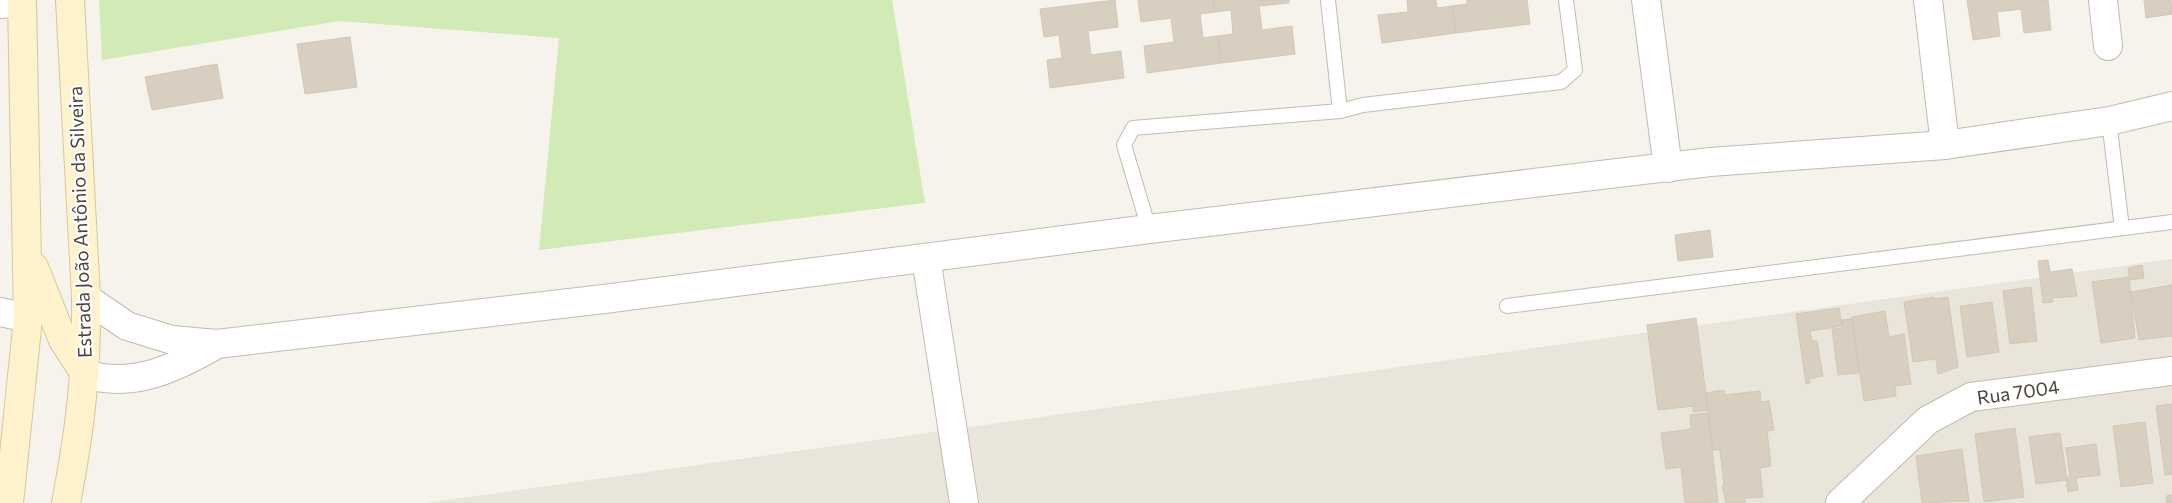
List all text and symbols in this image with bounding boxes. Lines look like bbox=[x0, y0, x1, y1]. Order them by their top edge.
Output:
street label: Estrada João Antônio da Silveira bbox=[63, 86, 96, 358]
street label: Rua 7004 bbox=[1975, 374, 2061, 409]

